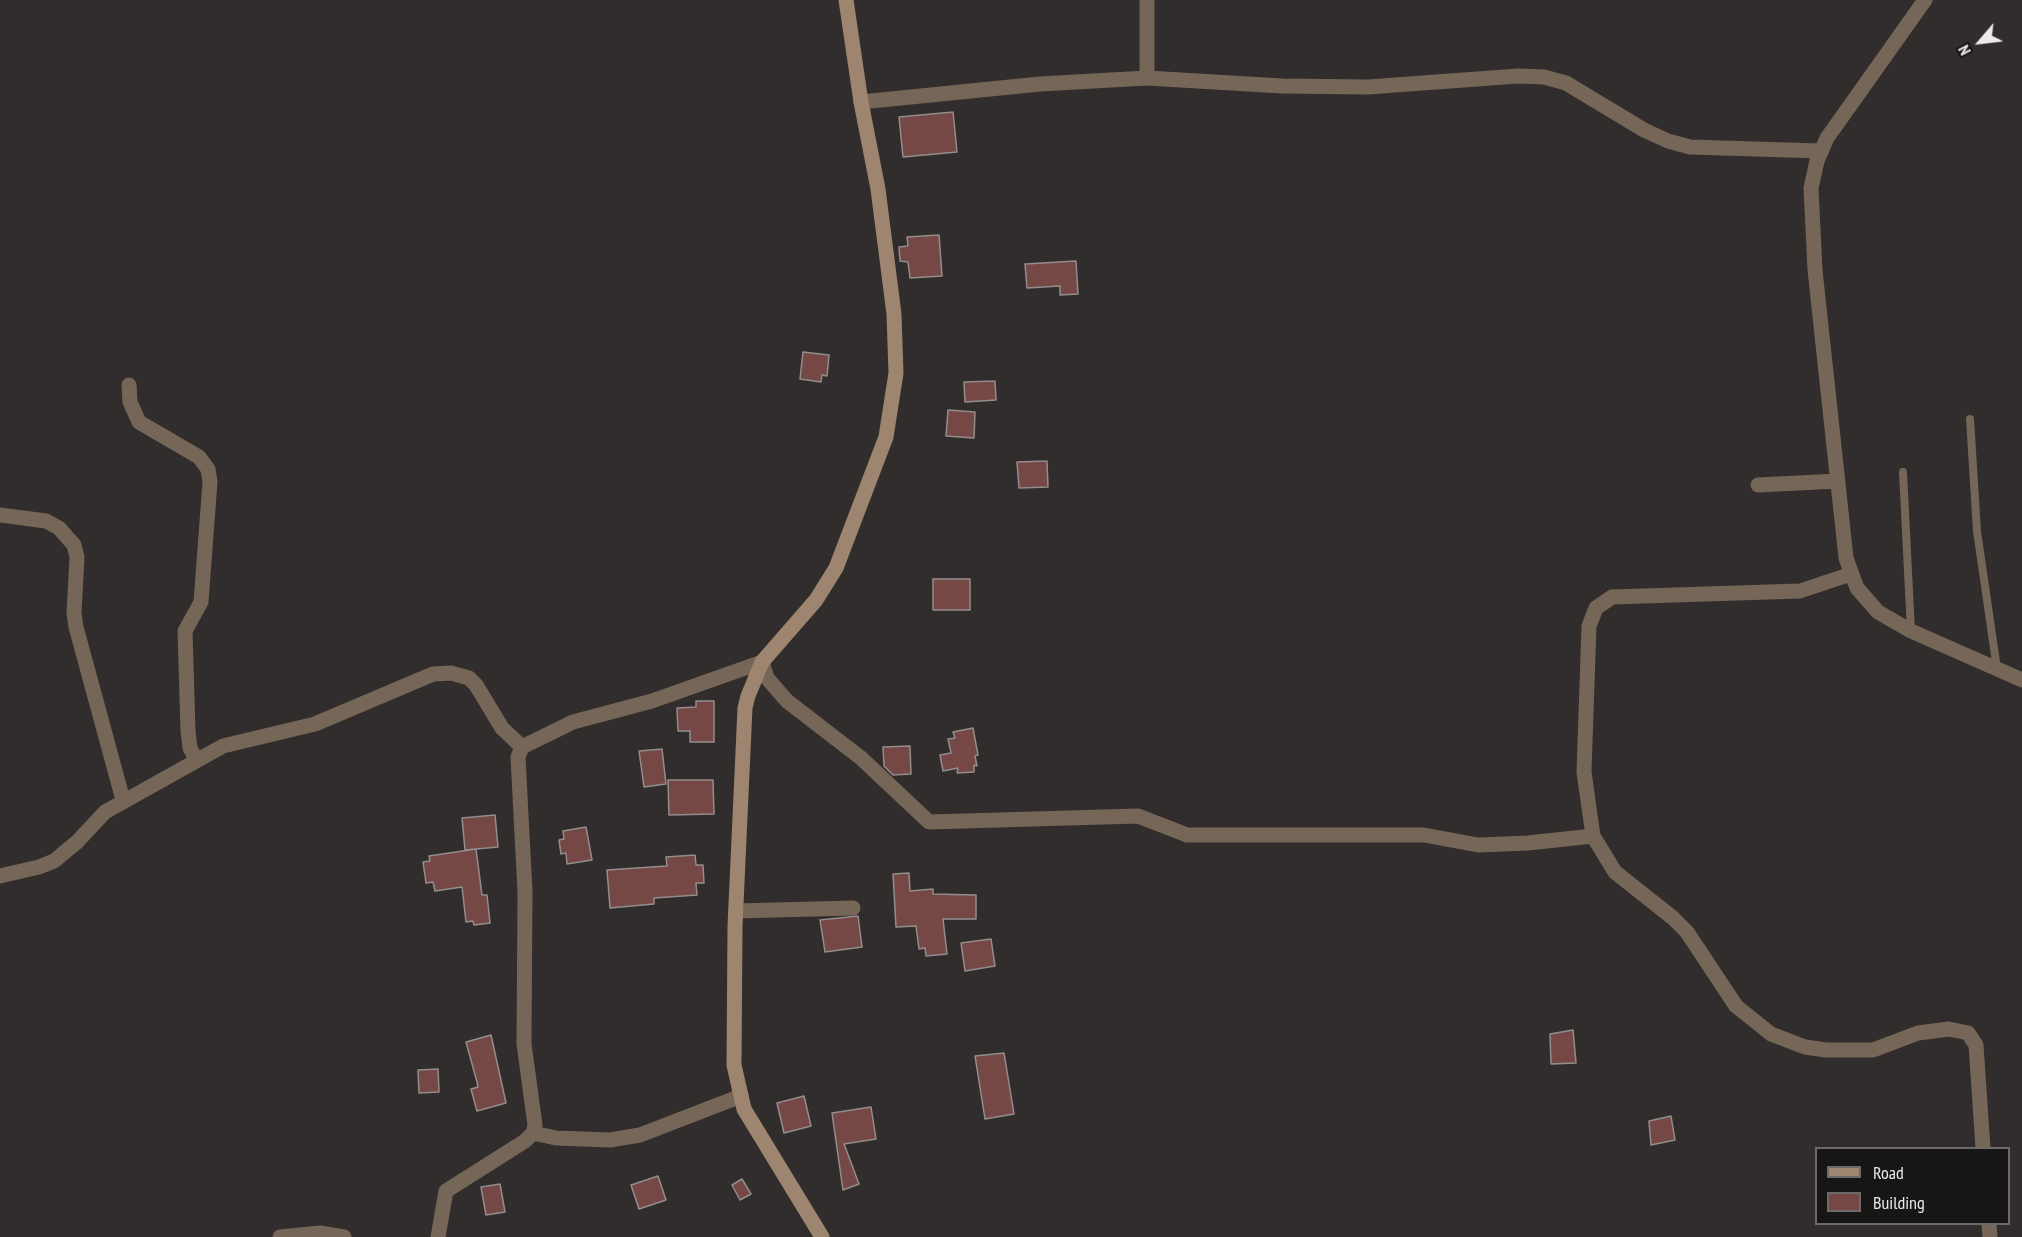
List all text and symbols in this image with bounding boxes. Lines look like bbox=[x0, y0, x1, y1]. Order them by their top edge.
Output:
north arrow bbox=[1950, 12, 2010, 72]
text: N bbox=[1953, 42, 1975, 59]
legend bbox=[1815, 1147, 2010, 1225]
text: Road bbox=[1873, 1161, 1904, 1184]
text: Building bbox=[1873, 1191, 1925, 1214]

